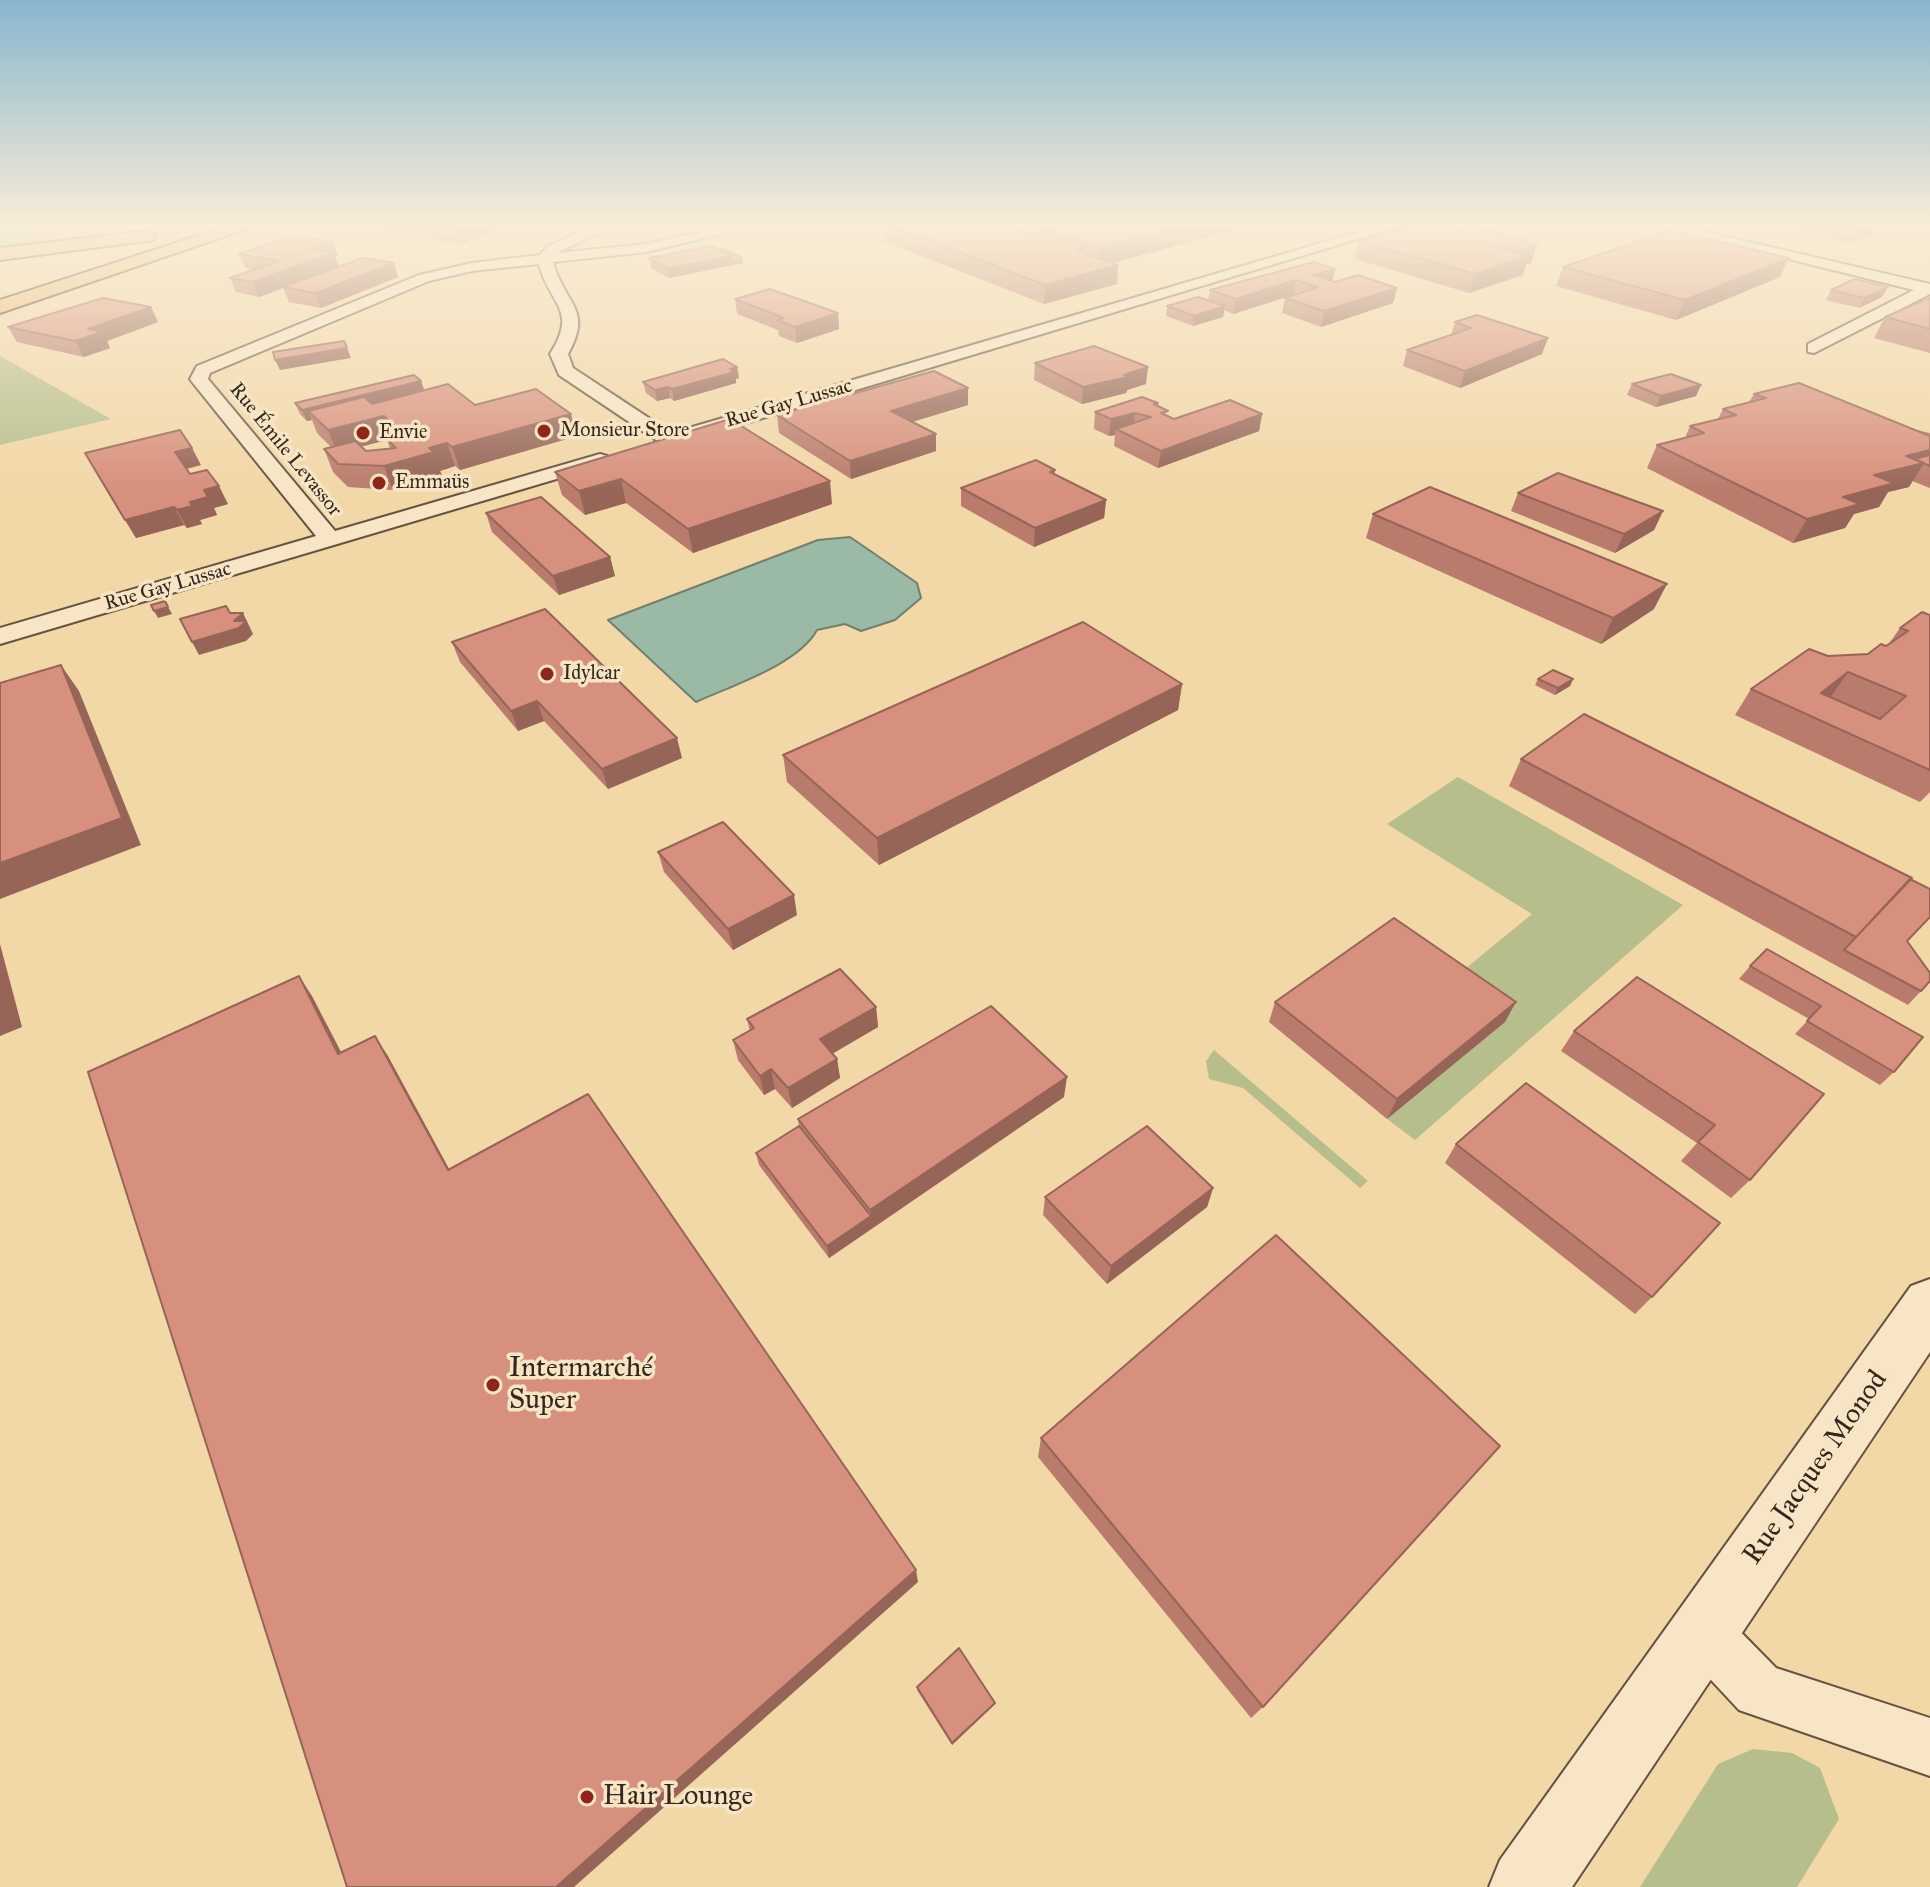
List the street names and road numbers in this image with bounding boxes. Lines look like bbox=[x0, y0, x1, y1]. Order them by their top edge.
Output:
street label: Rue Gay Lussac bbox=[723, 374, 855, 434]
street label: Rue Émile Levassor bbox=[224, 378, 346, 522]
street label: Rue Gay Lussac bbox=[102, 557, 234, 617]
street label: Rue Jacques Monod bbox=[1737, 1365, 1895, 1571]

